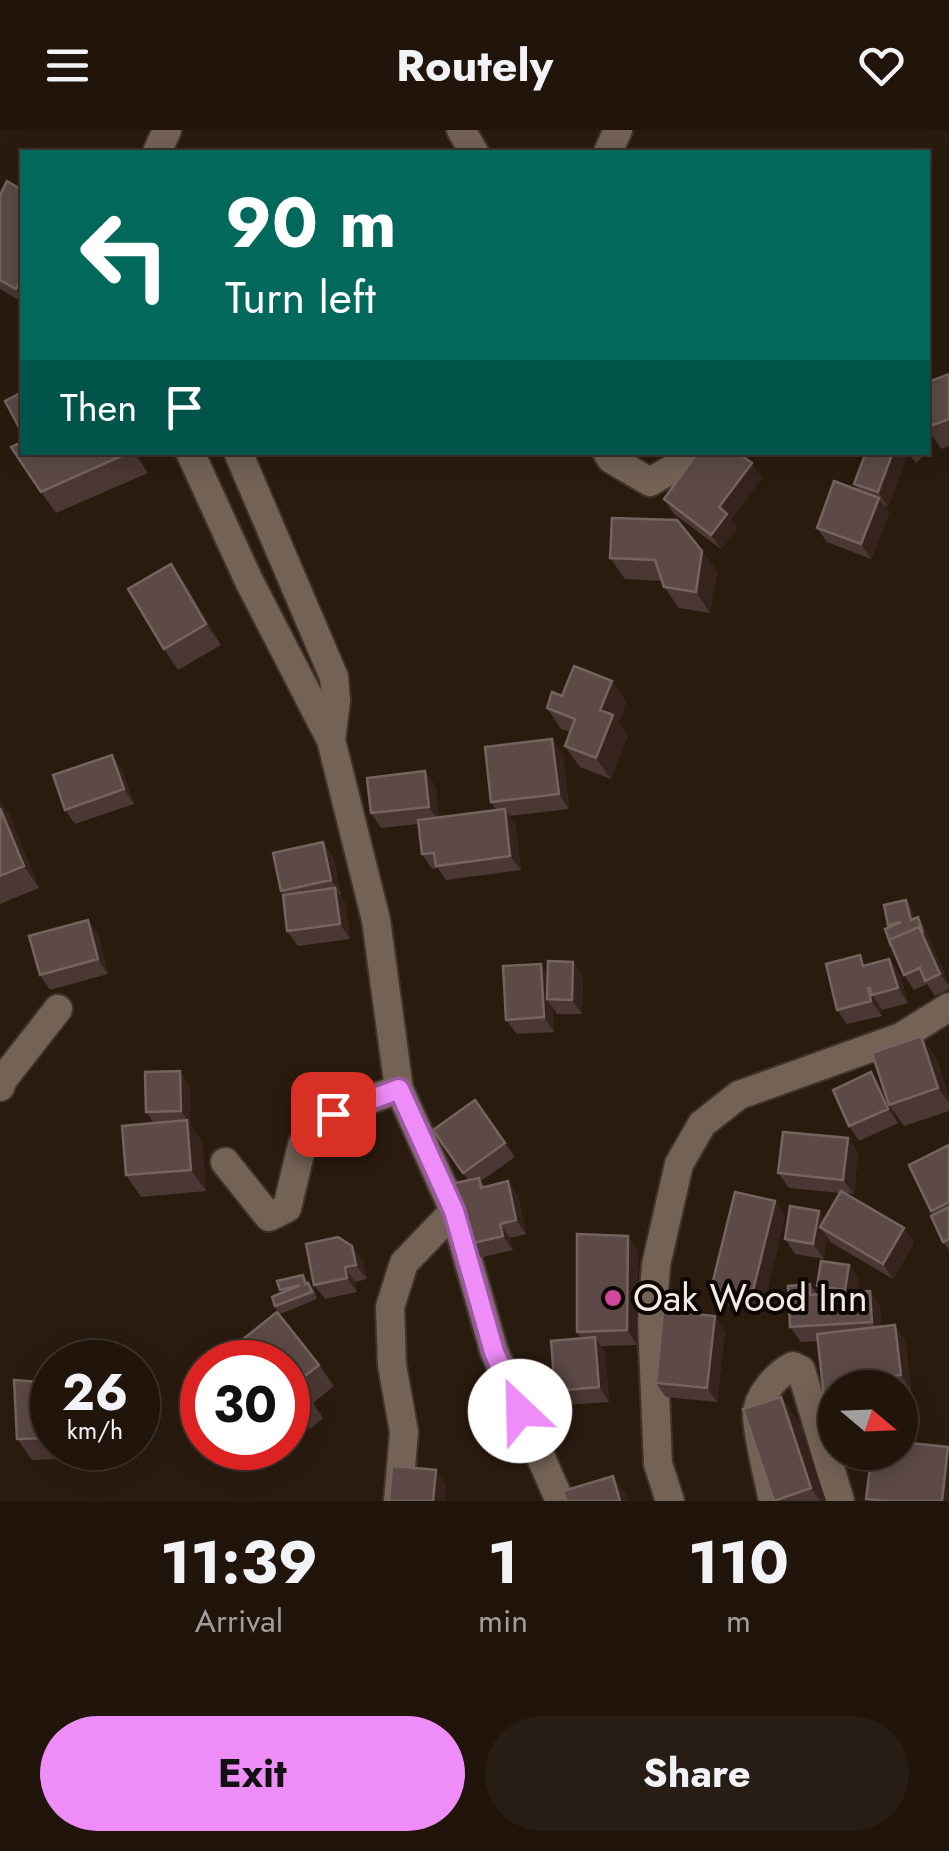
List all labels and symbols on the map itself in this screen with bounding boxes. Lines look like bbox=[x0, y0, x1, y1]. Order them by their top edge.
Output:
pin bbox=[291, 1072, 376, 1157]
place label: Oak Wood Inn bbox=[633, 1270, 868, 1325]
marker: Oak Wood Inn bbox=[602, 1287, 624, 1309]
speed limit sign: 30 bbox=[180, 1340, 310, 1470]
position arrow bbox=[468, 1359, 572, 1463]
north arrow bbox=[818, 1370, 918, 1470]

